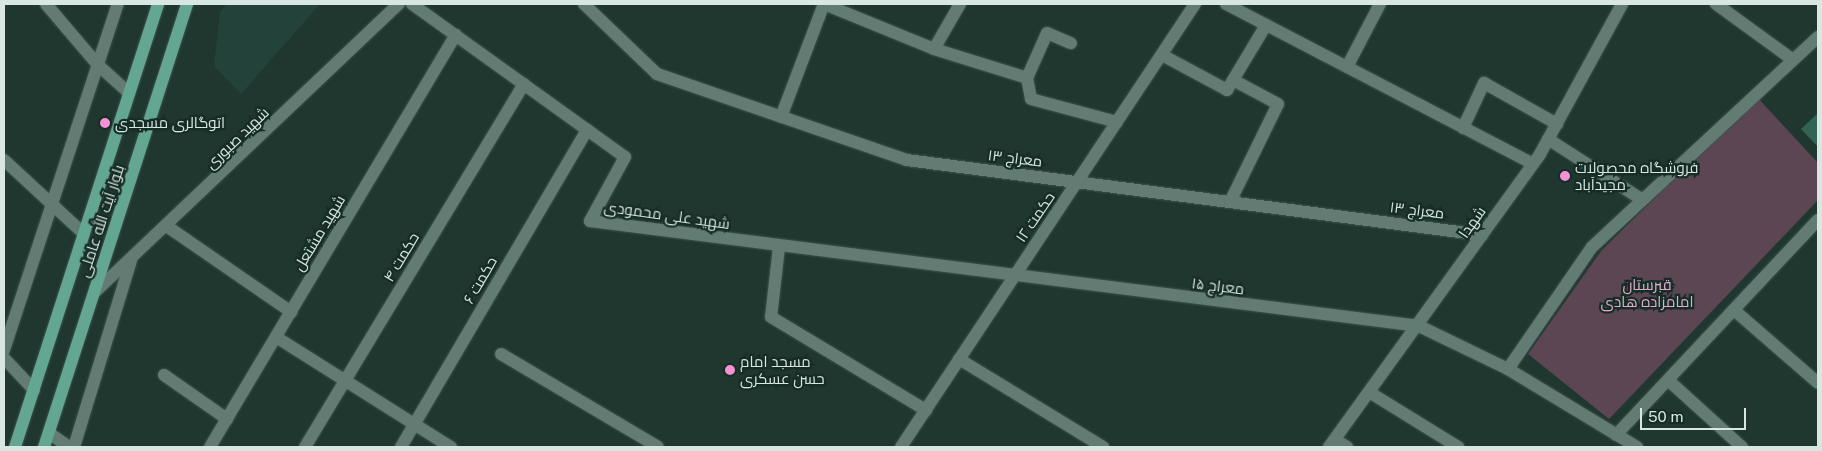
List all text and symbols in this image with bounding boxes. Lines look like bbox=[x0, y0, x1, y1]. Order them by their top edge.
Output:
street label: شهید صبوری bbox=[202, 103, 272, 173]
place label: اتوگالری مسجدی bbox=[115, 114, 225, 132]
marker: اتوگالری مسجدی bbox=[99, 117, 111, 129]
street label: معراج ۱۳ bbox=[987, 146, 1043, 170]
place label: فروشگاه محصولات مجیدآباد bbox=[1575, 158, 1698, 193]
street label: بلوار آیت‌ الله عاملی bbox=[74, 163, 128, 279]
marker: فروشگاه محصولات مجیدآباد bbox=[1559, 170, 1571, 182]
street label: حکمت ۱۲ bbox=[1012, 188, 1058, 246]
street label: شهید مشتعل bbox=[289, 192, 349, 274]
street label: شهید علی محمودی bbox=[603, 197, 731, 233]
street label: معراج ۱۳ bbox=[1389, 198, 1445, 222]
street label: شهدا bbox=[1455, 203, 1489, 241]
street label: حکمت ۴ bbox=[379, 229, 423, 285]
street label: حکمت ۶ bbox=[459, 253, 501, 307]
street label: معراج ۱۵ bbox=[1191, 274, 1245, 298]
park label: قبرستان امامزاده هادی bbox=[1601, 275, 1693, 310]
place label: مسجد امام حسن عسکری bbox=[740, 352, 825, 387]
marker: مسجد امام حسن عسکری bbox=[724, 364, 736, 376]
scale bar bbox=[1642, 398, 1748, 430]
text: 50 m bbox=[1648, 408, 1683, 425]

